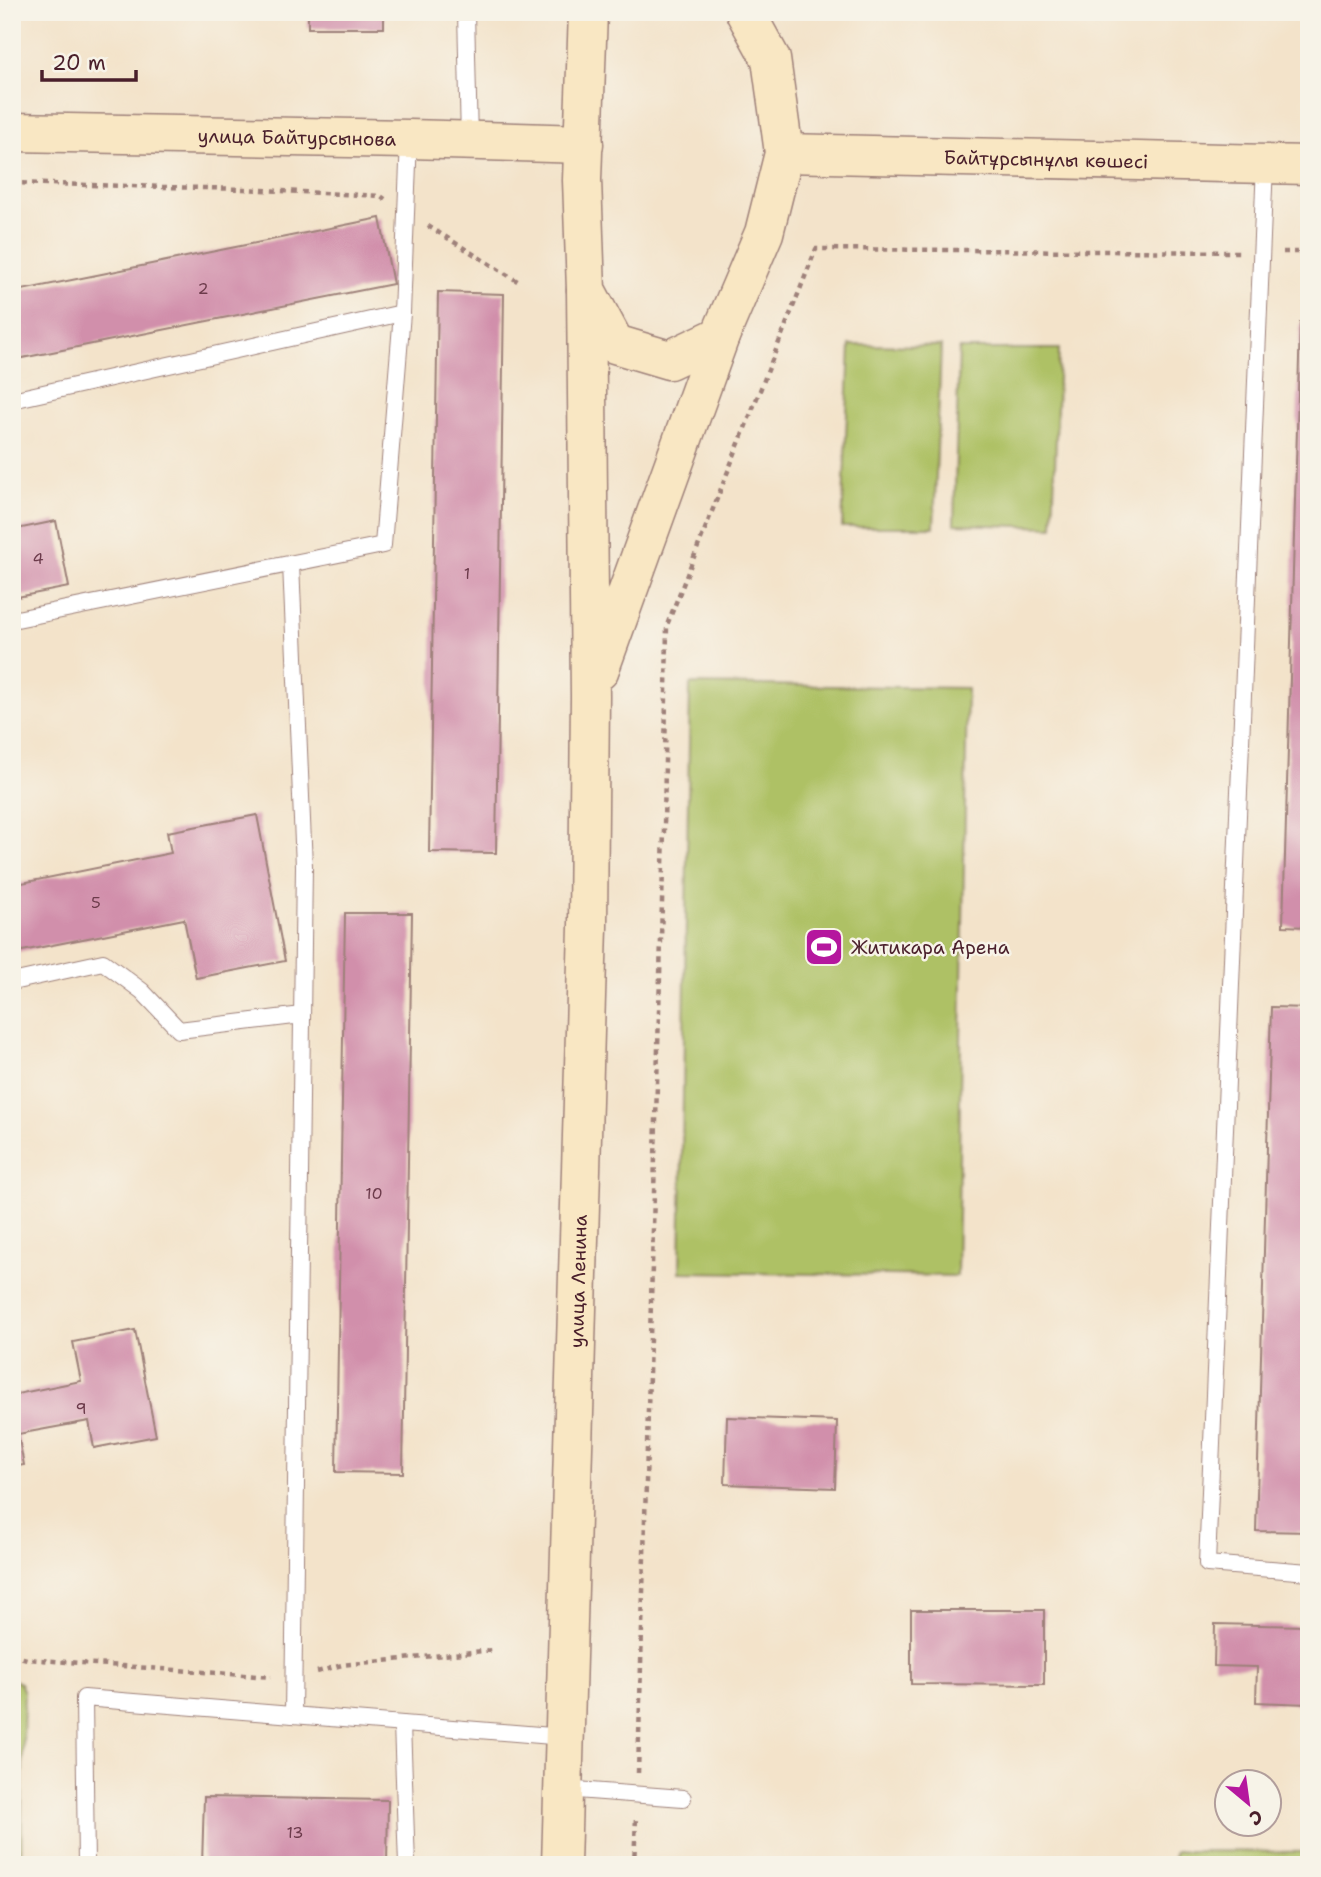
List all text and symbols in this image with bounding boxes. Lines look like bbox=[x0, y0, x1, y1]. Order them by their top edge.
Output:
scale bar bbox=[42, 38, 136, 82]
text: 20 m bbox=[52, 49, 106, 77]
street label: улица Байтурсынова bbox=[197, 123, 397, 152]
street label: Байтұрсынұлы көшесі bbox=[943, 145, 1149, 174]
house number: 2 bbox=[197, 278, 209, 299]
house number: 4 bbox=[32, 548, 44, 569]
house number: 1 bbox=[464, 563, 470, 584]
house number: 5 bbox=[91, 892, 101, 913]
sports icon: Житикара Арена bbox=[803, 926, 845, 968]
place label: Житикара Арена bbox=[851, 935, 1010, 960]
house number: 10 bbox=[365, 1183, 383, 1204]
street label: улица Ленина bbox=[564, 1214, 593, 1348]
house number: 9 bbox=[75, 1398, 87, 1419]
north arrow bbox=[1212, 1769, 1282, 1839]
text: С bbox=[1245, 1804, 1267, 1831]
house number: 13 bbox=[286, 1822, 304, 1843]

